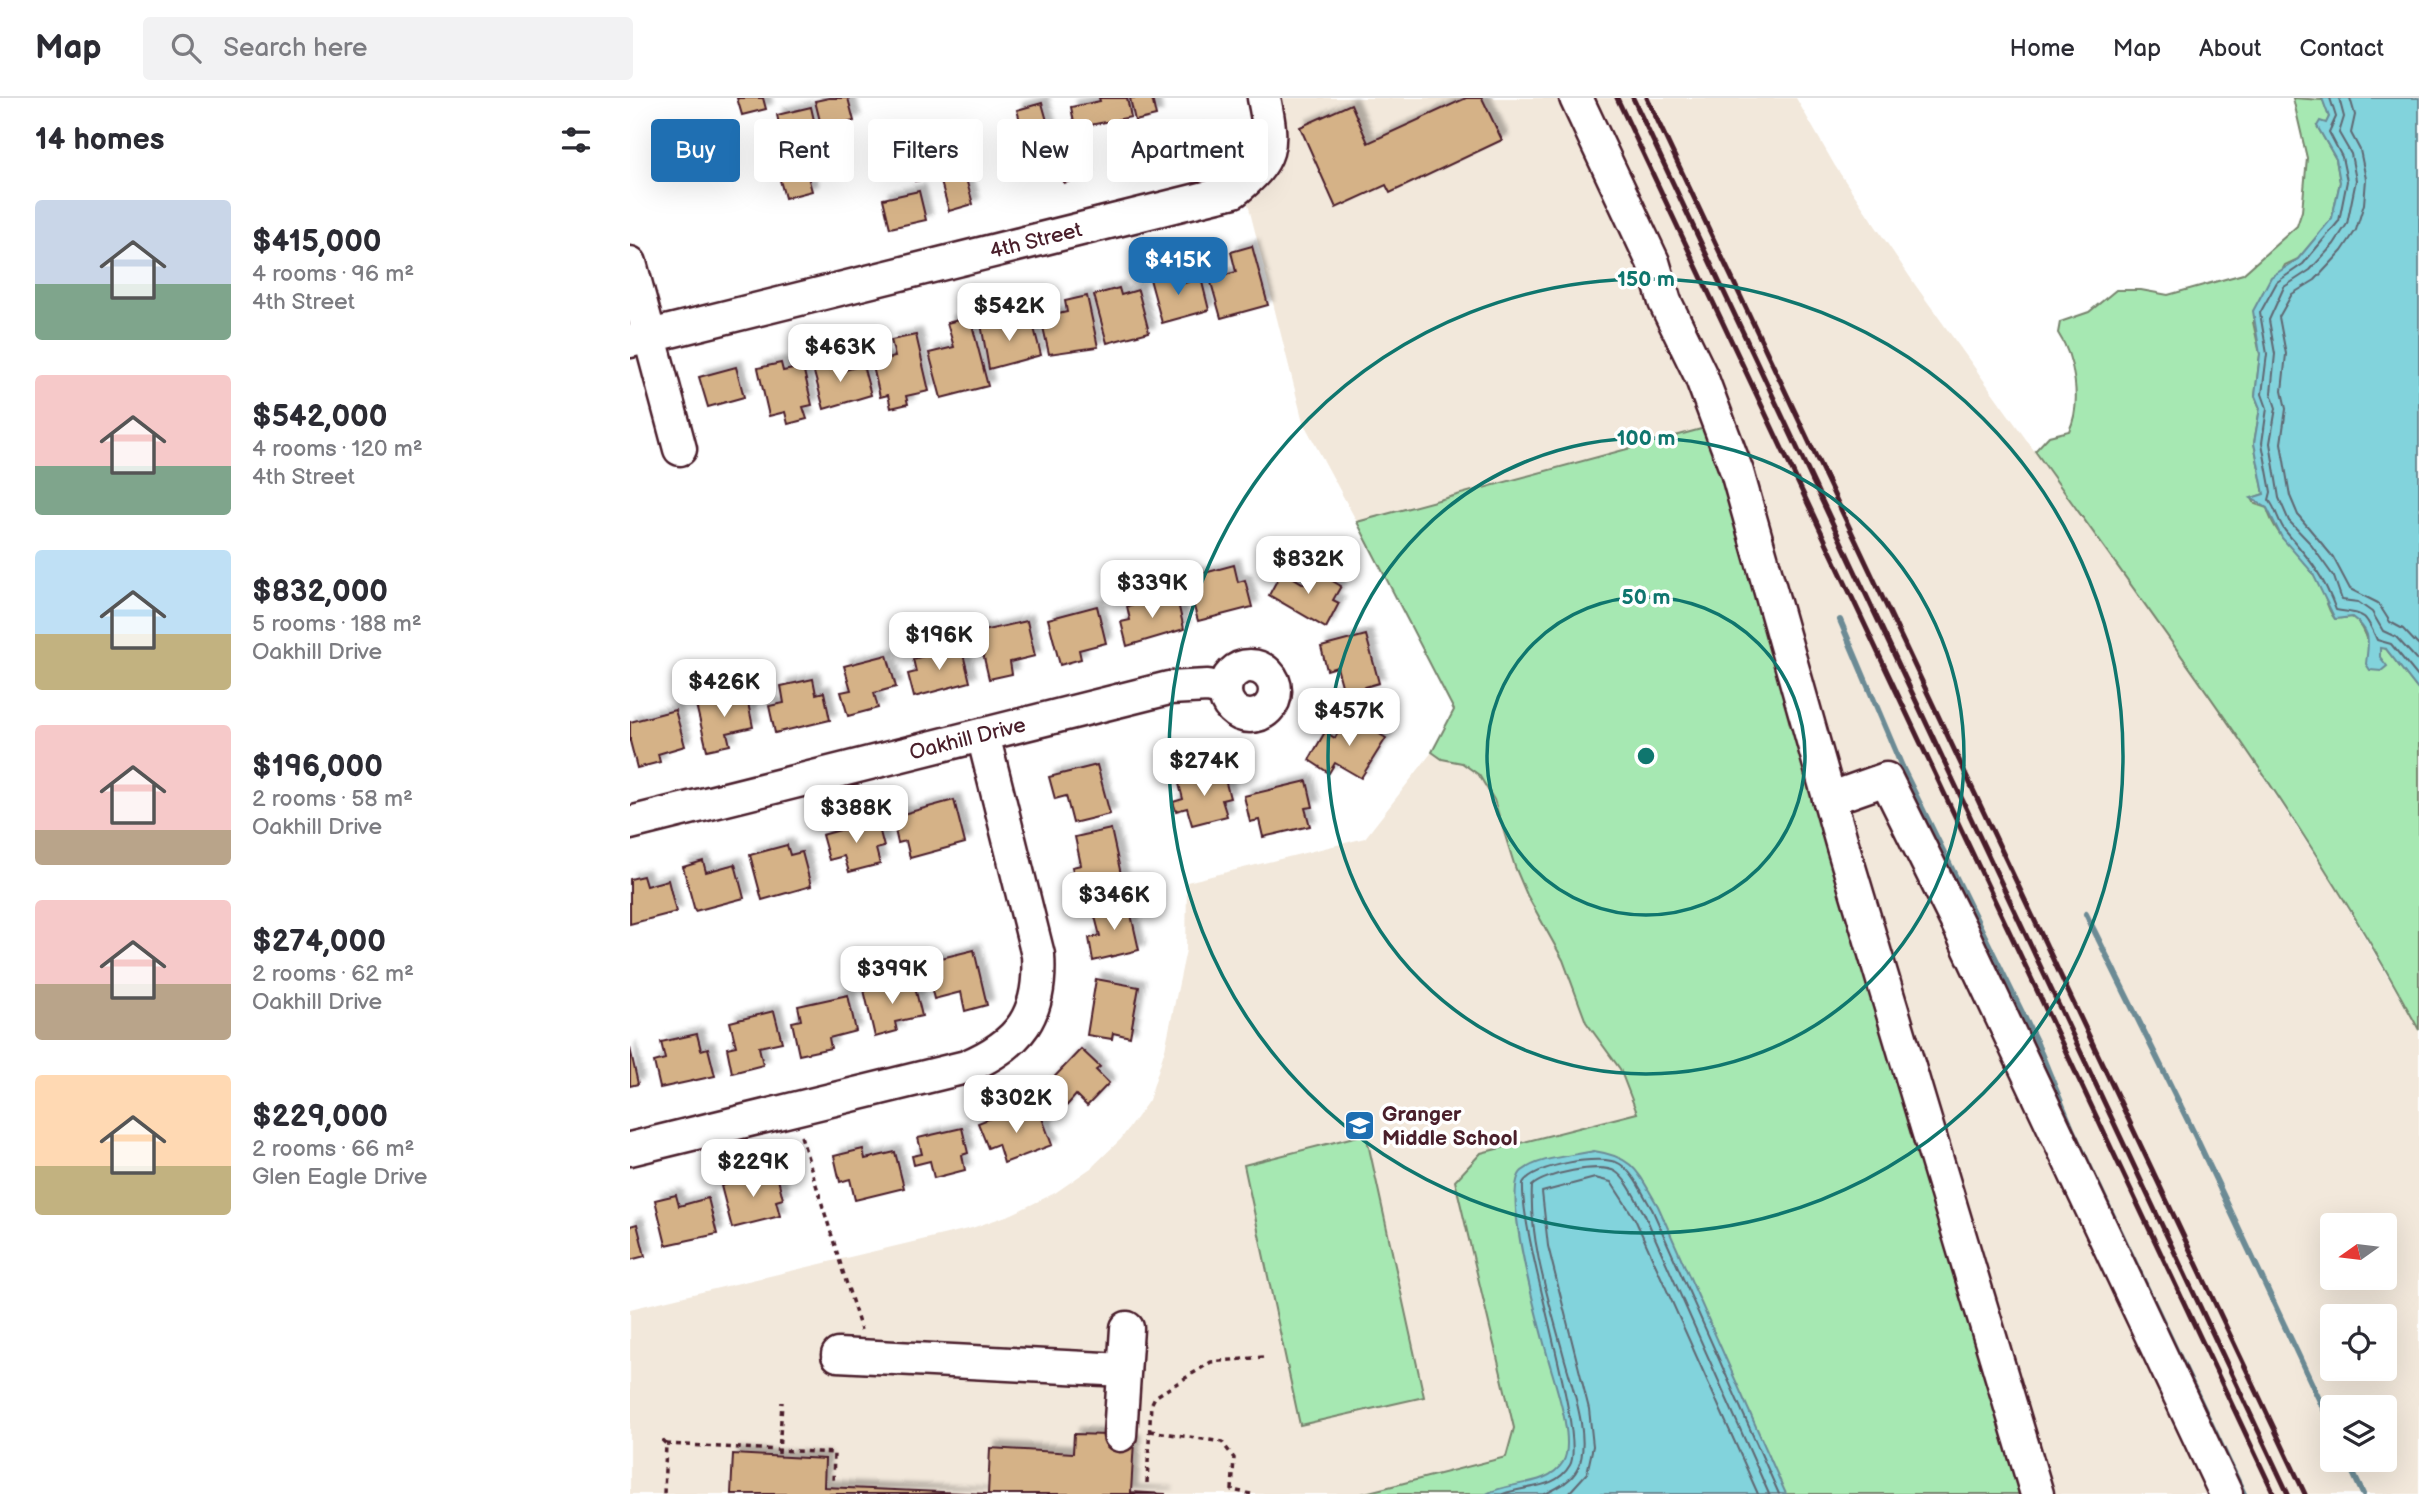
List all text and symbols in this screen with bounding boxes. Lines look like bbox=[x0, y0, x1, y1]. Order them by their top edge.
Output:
search box bbox=[143, 17, 633, 80]
text: Map bbox=[35, 28, 101, 68]
icon: search bbox=[167, 29, 205, 67]
text: Search here bbox=[223, 33, 367, 64]
text: Home bbox=[2010, 34, 2075, 63]
text: Map bbox=[2113, 34, 2161, 63]
text: About bbox=[2199, 34, 2261, 63]
text: Contact bbox=[2299, 34, 2384, 63]
chip: Buy bbox=[651, 119, 740, 182]
chip: Rent bbox=[754, 119, 854, 182]
chip: Filters bbox=[868, 119, 983, 182]
chip: New bbox=[997, 119, 1093, 182]
chip: Apartment bbox=[1107, 119, 1268, 182]
icon: filters bbox=[557, 121, 595, 159]
text: 14 homes bbox=[35, 122, 164, 158]
street label: 4th Street bbox=[987, 217, 1085, 264]
text: $415,000 bbox=[252, 224, 382, 260]
icon: home bbox=[91, 228, 175, 312]
pin: $415K bbox=[1129, 238, 1227, 297]
text: $415K bbox=[1145, 246, 1211, 274]
text: 4 rooms · 96 m² bbox=[252, 260, 414, 288]
text: 150 m bbox=[1617, 267, 1675, 292]
pin: $542K bbox=[960, 284, 1058, 343]
text: 4th Street bbox=[252, 288, 355, 316]
text: $542K bbox=[973, 292, 1045, 320]
pin: $463K bbox=[791, 324, 889, 384]
text: $463K bbox=[804, 333, 876, 361]
text: $542,000 bbox=[252, 399, 387, 435]
icon: home bbox=[91, 403, 175, 487]
text: 100 m bbox=[1617, 426, 1675, 451]
text: 4 rooms · 120 m² bbox=[252, 435, 423, 463]
text: 4th Street bbox=[252, 463, 355, 491]
pin: $832K bbox=[1259, 536, 1357, 596]
text: $832K bbox=[1272, 545, 1344, 573]
pin: $339K bbox=[1103, 560, 1201, 620]
text: $339K bbox=[1116, 569, 1188, 597]
text: $832,000 bbox=[252, 574, 388, 610]
icon: home bbox=[91, 578, 175, 662]
text: 50 m bbox=[1622, 585, 1670, 610]
text: 5 rooms · 188 m² bbox=[252, 610, 422, 638]
pin: $196K bbox=[890, 612, 988, 672]
text: $196K bbox=[905, 621, 973, 649]
text: Oakhill Drive bbox=[252, 638, 382, 666]
pin: $426K bbox=[675, 660, 773, 719]
text: $426K bbox=[688, 668, 760, 696]
pin: $457K bbox=[1300, 688, 1398, 748]
text: $457K bbox=[1314, 697, 1384, 725]
street label: Oakhill Drive bbox=[907, 712, 1028, 766]
pin: $274K bbox=[1155, 738, 1253, 798]
centre of rings bbox=[1634, 744, 1658, 768]
text: $274K bbox=[1169, 747, 1239, 775]
text: $196,000 bbox=[252, 749, 383, 785]
icon: home bbox=[91, 753, 175, 837]
text: 2 rooms · 58 m² bbox=[252, 785, 413, 813]
pin: $388K bbox=[807, 786, 905, 845]
text: $388K bbox=[820, 794, 892, 822]
text: Oakhill Drive bbox=[252, 813, 382, 841]
pin: $346K bbox=[1065, 872, 1163, 932]
text: $346K bbox=[1078, 881, 1150, 909]
text: $274,000 bbox=[252, 924, 386, 960]
icon: home bbox=[91, 928, 175, 1012]
pin: $399K bbox=[843, 946, 941, 1006]
text: $399K bbox=[856, 955, 928, 983]
text: 2 rooms · 62 m² bbox=[252, 960, 414, 988]
text: Oakhill Drive bbox=[252, 988, 382, 1016]
pin: $302K bbox=[967, 1076, 1065, 1135]
text: $302K bbox=[980, 1084, 1052, 1112]
text: $229,000 bbox=[252, 1099, 388, 1135]
place label: Granger Middle School bbox=[1382, 1102, 1518, 1151]
icon: home bbox=[91, 1103, 175, 1187]
school or university icon: Granger Middle School bbox=[1342, 1109, 1376, 1143]
text: 2 rooms · 66 m² bbox=[252, 1135, 414, 1163]
pin: $229K bbox=[704, 1140, 802, 1199]
text: $229K bbox=[717, 1148, 789, 1176]
text: Glen Eagle Drive bbox=[252, 1163, 427, 1191]
north arrow bbox=[2320, 1213, 2398, 1290]
map controls bbox=[2320, 1213, 2397, 1472]
button: locate bbox=[2320, 1304, 2397, 1381]
button: layers bbox=[2320, 1395, 2397, 1472]

